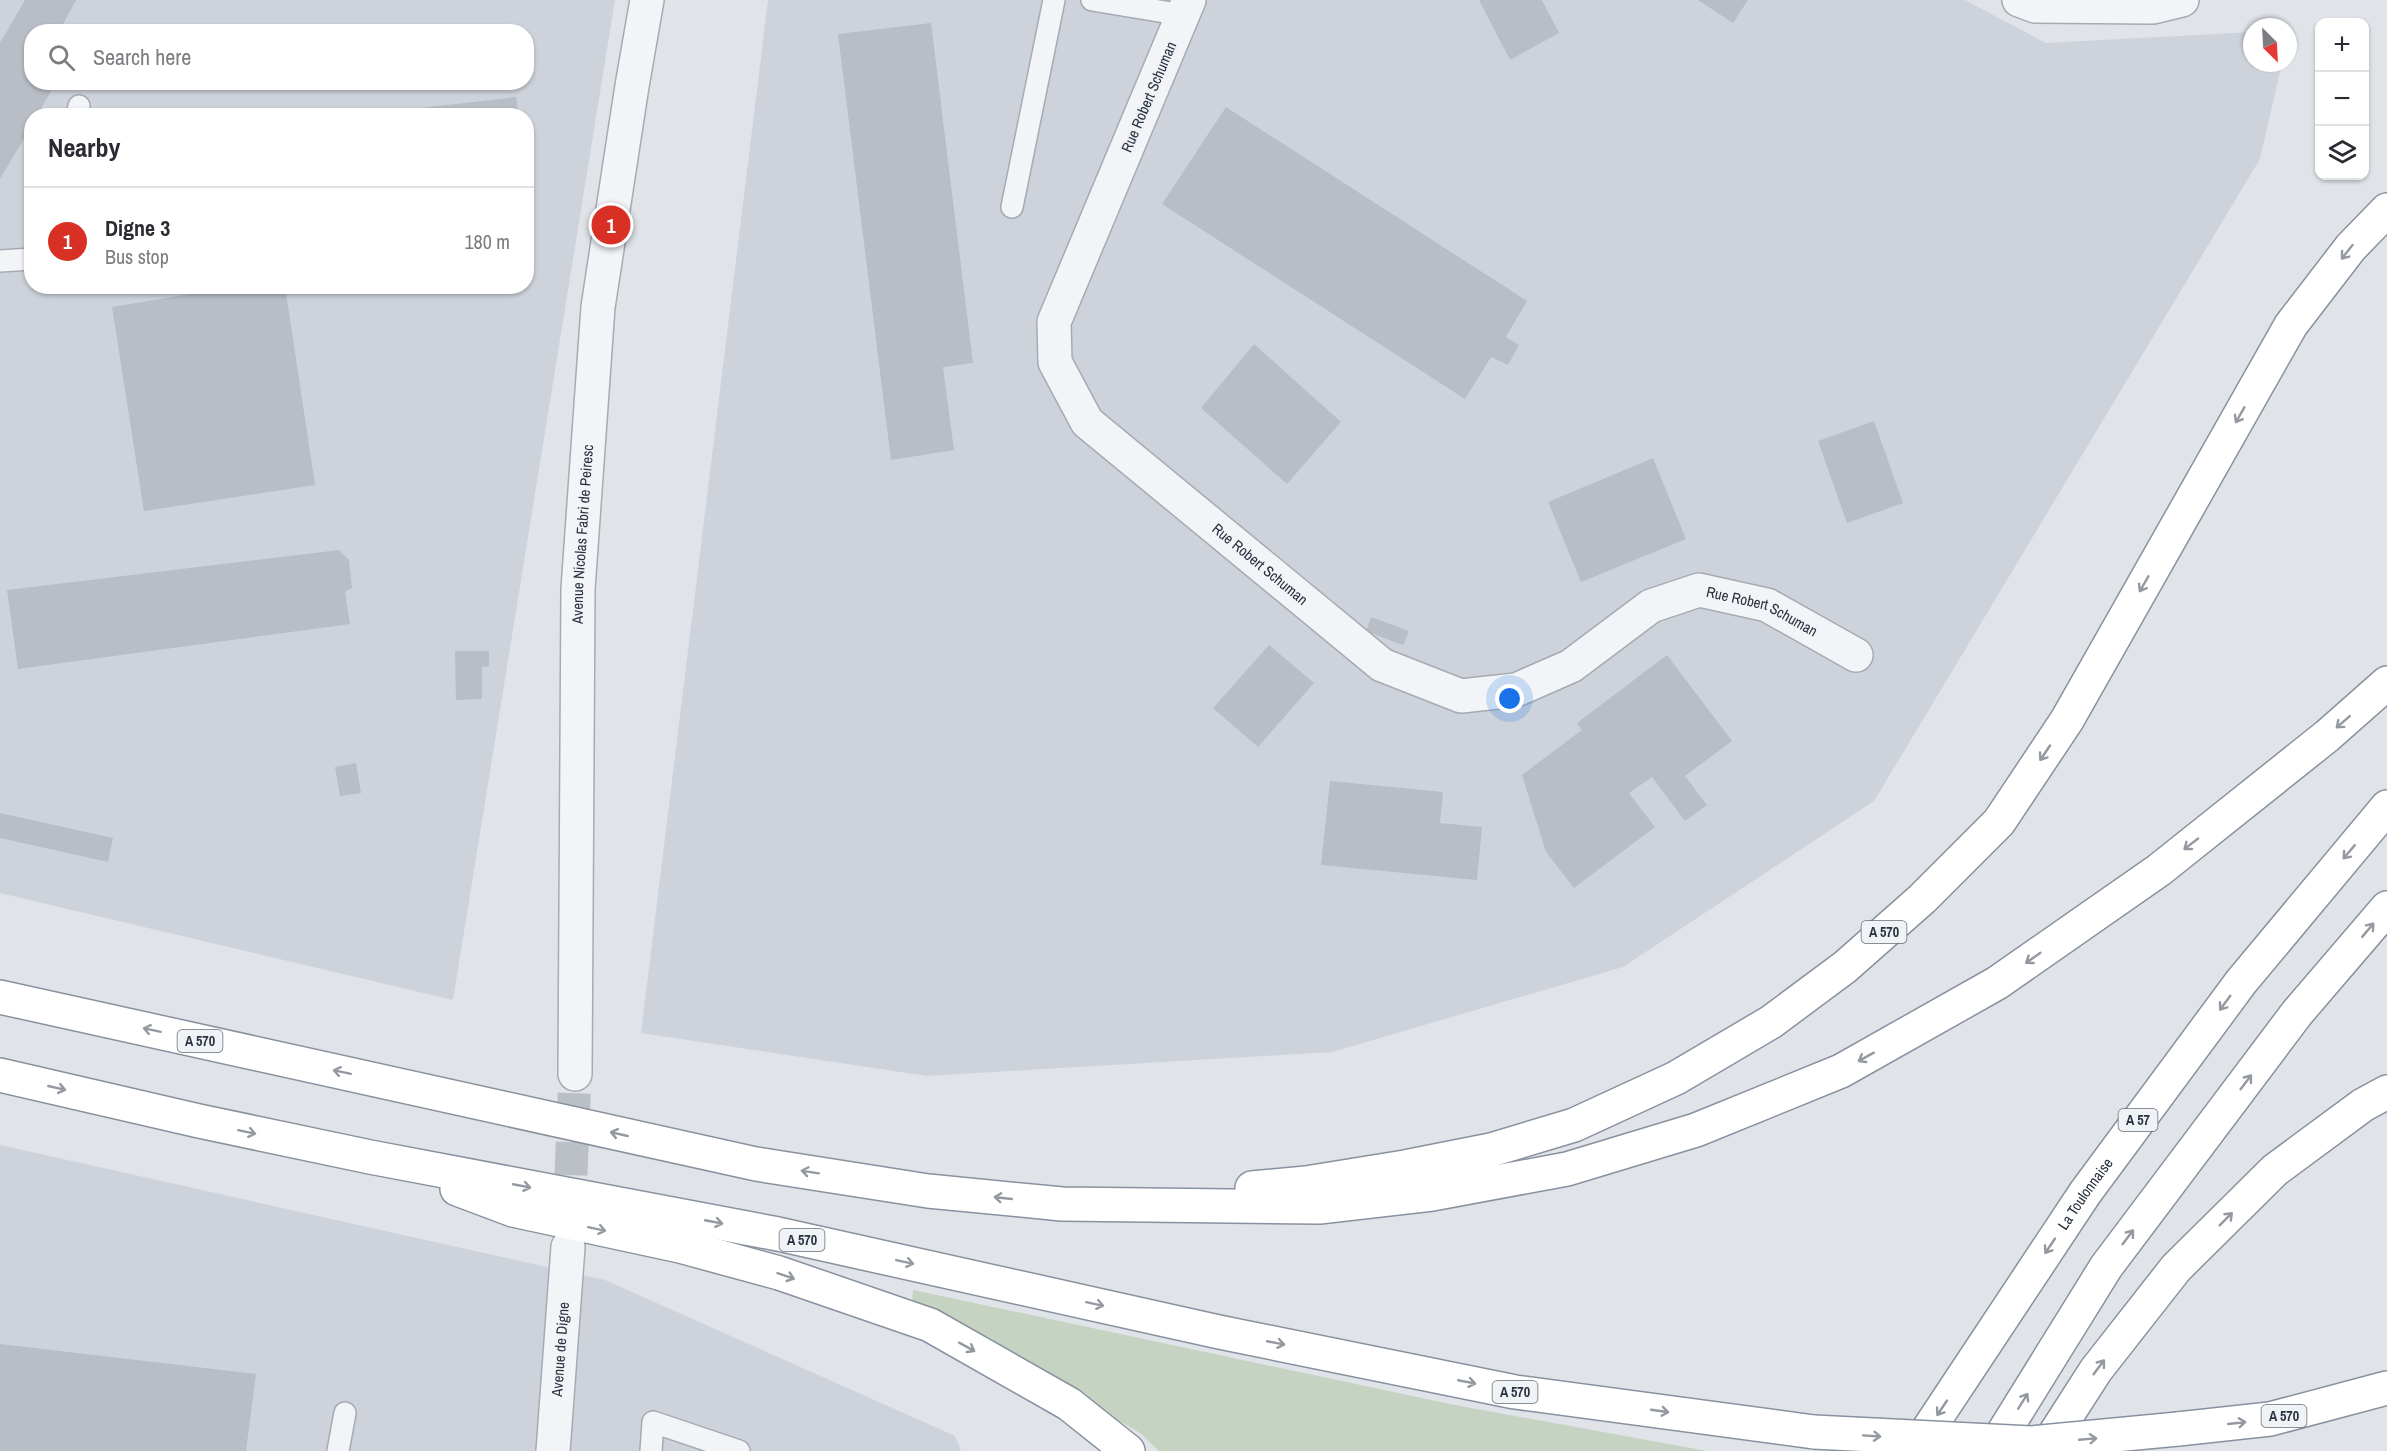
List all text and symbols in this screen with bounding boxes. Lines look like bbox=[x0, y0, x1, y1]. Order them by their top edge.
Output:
north arrow bbox=[2243, 18, 2297, 72]
map controls bbox=[2315, 18, 2369, 180]
button: + bbox=[2315, 18, 2369, 72]
search box bbox=[24, 24, 534, 90]
street label: Rue Robert Schuman bbox=[1116, 38, 1181, 155]
icon: search bbox=[45, 41, 78, 74]
text: Search here bbox=[93, 42, 191, 72]
button: − bbox=[2315, 72, 2369, 126]
button: layers bbox=[2315, 126, 2369, 180]
text: Nearby bbox=[48, 130, 120, 165]
pin: 1 bbox=[592, 202, 630, 248]
text: Digne 3 bbox=[105, 213, 170, 243]
text: 1 bbox=[63, 228, 72, 255]
text: 180 m bbox=[464, 228, 510, 255]
text: Bus stop bbox=[105, 243, 169, 270]
one-way arrow bbox=[2341, 244, 2354, 260]
one-way arrow bbox=[2234, 406, 2246, 423]
street label: Avenue Nicolas Fabri de Peiresc bbox=[567, 444, 598, 625]
street label: Rue Robert Schuman bbox=[1208, 518, 1312, 610]
one-way arrow bbox=[2138, 575, 2149, 593]
street label: Rue Robert Schuman bbox=[1704, 581, 1822, 641]
your location bbox=[1495, 684, 1524, 713]
one-way arrow bbox=[2336, 715, 2351, 729]
one-way arrow bbox=[2039, 744, 2052, 761]
one-way arrow bbox=[2183, 837, 2199, 850]
one-way arrow bbox=[2343, 844, 2356, 860]
road number: A 570 bbox=[1862, 921, 1906, 943]
one-way arrow bbox=[2361, 923, 2375, 938]
one-way arrow bbox=[2026, 952, 2042, 964]
one-way arrow bbox=[2219, 994, 2232, 1010]
one-way arrow bbox=[142, 1024, 161, 1036]
road number: A 570 bbox=[178, 1030, 222, 1052]
one-way arrow bbox=[1857, 1052, 1875, 1063]
one-way arrow bbox=[333, 1066, 352, 1077]
one-way arrow bbox=[2240, 1074, 2252, 1090]
one-way arrow bbox=[47, 1083, 66, 1094]
road number: A 57 bbox=[2118, 1109, 2158, 1131]
one-way arrow bbox=[237, 1126, 256, 1138]
one-way arrow bbox=[610, 1127, 629, 1139]
street label: La Toulonnaise bbox=[2053, 1153, 2118, 1234]
one-way arrow bbox=[801, 1167, 821, 1178]
one-way arrow bbox=[512, 1181, 532, 1192]
one-way arrow bbox=[994, 1192, 1014, 1203]
one-way arrow bbox=[2218, 1212, 2233, 1227]
one-way arrow bbox=[704, 1217, 723, 1228]
one-way arrow bbox=[588, 1223, 607, 1235]
road number: A 570 bbox=[780, 1229, 824, 1251]
one-way arrow bbox=[2122, 1230, 2135, 1246]
one-way arrow bbox=[2044, 1237, 2056, 1254]
one-way arrow bbox=[895, 1257, 914, 1269]
one-way arrow bbox=[776, 1271, 795, 1282]
one-way arrow bbox=[1085, 1299, 1104, 1311]
street label: Avenue de Digne bbox=[546, 1301, 574, 1398]
one-way arrow bbox=[1267, 1338, 1286, 1350]
one-way arrow bbox=[958, 1342, 976, 1353]
one-way arrow bbox=[2092, 1359, 2105, 1375]
one-way arrow bbox=[1457, 1377, 1477, 1388]
road number: A 570 bbox=[1492, 1381, 1538, 1403]
one-way arrow bbox=[2017, 1393, 2029, 1410]
one-way arrow bbox=[1936, 1400, 1948, 1416]
road number: A 570 bbox=[2262, 1405, 2306, 1427]
one-way arrow bbox=[1650, 1406, 1670, 1417]
one-way arrow bbox=[2226, 1417, 2246, 1428]
one-way arrow bbox=[1862, 1430, 1882, 1441]
one-way arrow bbox=[2077, 1433, 2097, 1444]

